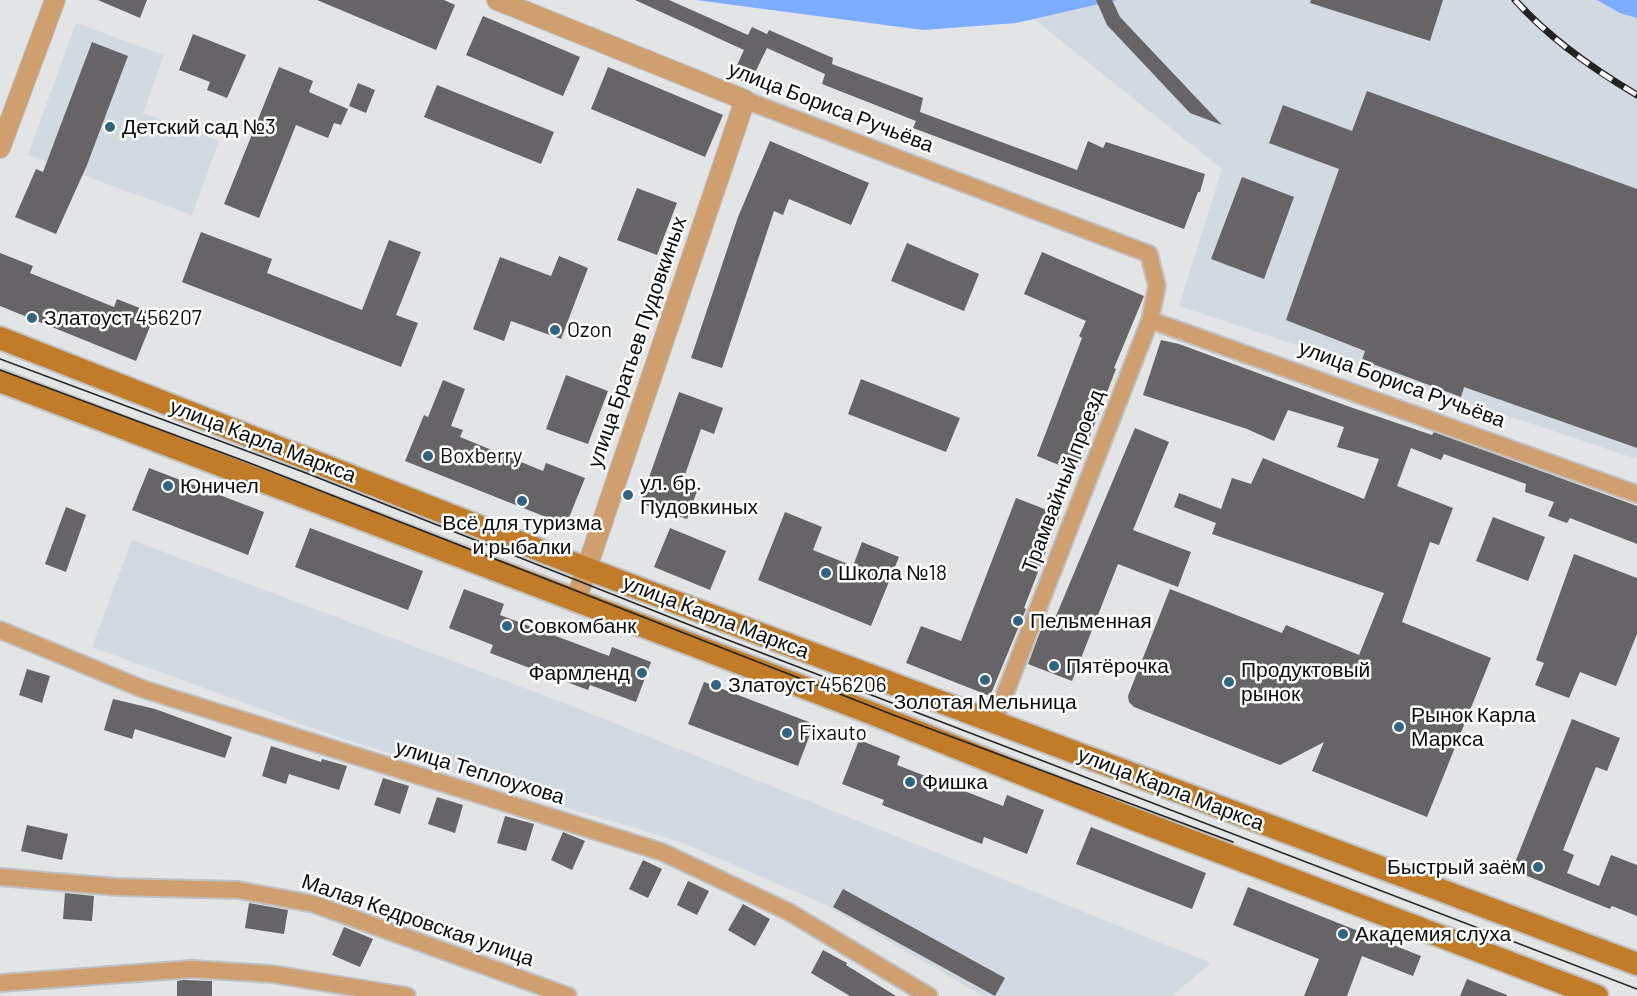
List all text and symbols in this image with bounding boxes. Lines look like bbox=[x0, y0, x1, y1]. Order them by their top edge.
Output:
street label: улица Бориса Ручьёва bbox=[725, 56, 937, 158]
place label: Детский сад №3 bbox=[122, 114, 276, 140]
marker: Детский сад №3 bbox=[103, 120, 117, 134]
street label: улица Братьев Пудовкиных bbox=[582, 213, 692, 471]
place label: Златоуст 456207 bbox=[44, 305, 202, 331]
marker: Златоуст 456207 bbox=[25, 311, 39, 325]
place label: Ozon bbox=[567, 317, 612, 343]
marker: Ozon bbox=[548, 323, 562, 337]
street label: улица Бориса Ручьёва bbox=[1295, 335, 1509, 433]
street label: Трамвайный проезд bbox=[1017, 386, 1109, 576]
street label: улица Карла Маркса bbox=[166, 394, 360, 488]
place label: Boxberry bbox=[440, 443, 522, 469]
marker: Boxberry bbox=[421, 449, 435, 463]
place label: ул. бр. Пудовкиных bbox=[640, 470, 758, 520]
place label: Юничел bbox=[180, 473, 259, 499]
marker: Юничел bbox=[161, 479, 175, 493]
marker: ул. бр. Пудовкиных bbox=[621, 488, 635, 502]
marker: Всё для туризма и рыбалки bbox=[515, 494, 529, 508]
place label: Всё для туризма и рыбалки bbox=[442, 510, 602, 560]
place label: Школа №18 bbox=[838, 560, 947, 586]
marker: Школа №18 bbox=[819, 566, 833, 580]
street label: улица Карла Маркса bbox=[619, 570, 813, 664]
place label: Пельменная bbox=[1030, 608, 1152, 634]
place label: Совкомбанк bbox=[519, 613, 636, 639]
marker: Пельменная bbox=[1011, 614, 1025, 628]
marker: Совкомбанк bbox=[500, 619, 514, 633]
place label: Пятёрочка bbox=[1066, 653, 1169, 679]
place label: Продуктовый рынок bbox=[1241, 657, 1370, 707]
marker: Пятёрочка bbox=[1047, 659, 1061, 673]
place label: Фармленд bbox=[528, 660, 630, 686]
marker: Фармленд bbox=[635, 666, 649, 680]
place label: Златоуст 456206 bbox=[728, 672, 887, 698]
marker: Золотая Мельница bbox=[978, 673, 992, 687]
marker: Продуктовый рынок bbox=[1222, 675, 1236, 689]
marker: Златоуст 456206 bbox=[709, 678, 723, 692]
place label: Золотая Мельница bbox=[893, 689, 1077, 715]
place label: Рынок Карла Маркса bbox=[1411, 702, 1536, 752]
place label: Fixauto bbox=[799, 720, 867, 746]
marker: Рынок Карла Маркса bbox=[1392, 720, 1406, 734]
marker: Fixauto bbox=[780, 726, 794, 740]
street label: улица Теплоухова bbox=[392, 734, 568, 810]
street label: улица Карла Маркса bbox=[1074, 742, 1268, 836]
place label: Фишка bbox=[922, 769, 988, 795]
marker: Фишка bbox=[903, 775, 917, 789]
place label: Быстрый заём bbox=[1387, 854, 1526, 880]
marker: Быстрый заём bbox=[1531, 860, 1545, 874]
street label: Малая Кедровская улица bbox=[299, 868, 537, 972]
place label: Академия слуха bbox=[1355, 921, 1511, 947]
marker: Академия слуха bbox=[1336, 927, 1350, 941]

